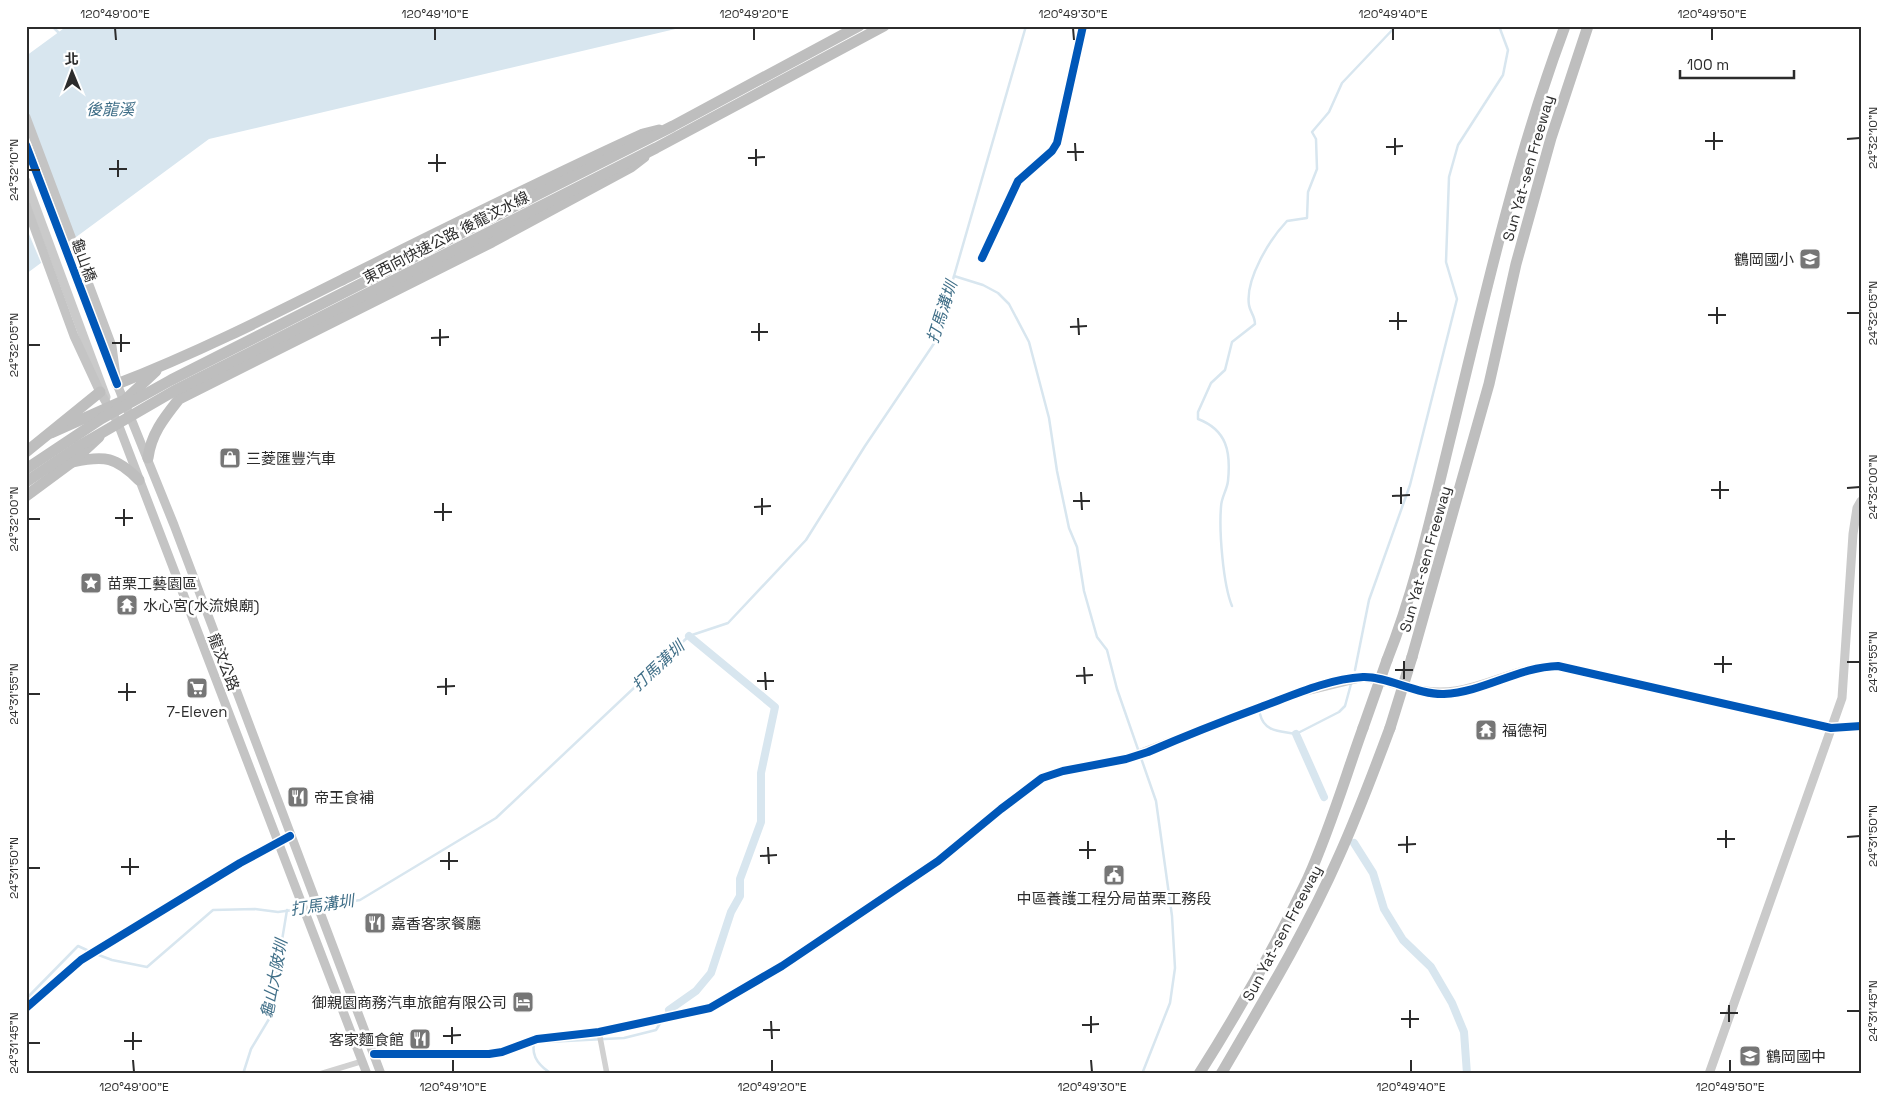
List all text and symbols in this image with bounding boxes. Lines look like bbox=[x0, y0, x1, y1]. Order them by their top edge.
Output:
text: 120°49'00"E bbox=[80, 6, 150, 22]
text: 120°49'10"E bbox=[402, 6, 469, 22]
text: 120°49'20"E bbox=[719, 6, 789, 22]
text: 120°49'30"E bbox=[1038, 6, 1108, 22]
text: 120°49'40"E bbox=[1359, 6, 1428, 22]
text: 120°49'50"E bbox=[1677, 6, 1747, 22]
north arrow bbox=[48, 48, 98, 98]
scale bar bbox=[1680, 48, 1793, 80]
text: 北 bbox=[65, 50, 79, 68]
text: 100 m bbox=[1687, 55, 1729, 74]
street label: Sun Yat-sen Freeway bbox=[1498, 93, 1558, 243]
water label: 後龍溪 bbox=[86, 99, 136, 120]
text: 24°32'10"N bbox=[1865, 107, 1881, 169]
text: 24°32'10"N bbox=[6, 139, 22, 201]
street label: 東西向快速公路 後龍汶水線 bbox=[360, 187, 532, 287]
street label: 龜山橋 bbox=[67, 236, 101, 284]
school or university icon: 鶴岡國小 bbox=[1798, 247, 1822, 271]
place label: 鶴岡國小 bbox=[1734, 250, 1794, 269]
water label: 打馬溝圳 bbox=[922, 276, 962, 346]
text: 24°32'05"N bbox=[1865, 281, 1881, 345]
text: 24°32'05"N bbox=[6, 313, 22, 377]
shop icon: 三菱匯豐汽車 bbox=[218, 446, 242, 470]
place label: 三菱匯豐汽車 bbox=[246, 449, 336, 468]
text: 24°32'00"N bbox=[1865, 455, 1881, 519]
street label: Sun Yat-sen Freeway bbox=[1395, 484, 1455, 634]
text: 24°32'00"N bbox=[6, 487, 22, 551]
place icon: 苗栗工藝園區 bbox=[79, 571, 103, 595]
place label: 苗栗工藝園區 bbox=[107, 574, 197, 593]
temple icon: 水心宮(水流娘廟) bbox=[115, 593, 139, 617]
place label: 水心宮(水流娘廟) bbox=[143, 596, 259, 616]
street label: 龍汶公路 bbox=[204, 631, 244, 693]
text: 24°31'55"N bbox=[1865, 631, 1881, 693]
water label: 打馬溝圳 bbox=[627, 635, 690, 696]
text: 24°31'55"N bbox=[6, 663, 22, 725]
supermarket icon: 7-Eleven bbox=[185, 676, 209, 700]
place label: 7-Eleven bbox=[167, 702, 227, 721]
temple icon: 福德祠 bbox=[1474, 718, 1498, 742]
place label: 福德祠 bbox=[1502, 721, 1547, 740]
restaurant icon: 帝王食補 bbox=[286, 785, 310, 809]
place label: 帝王食補 bbox=[314, 788, 374, 807]
text: 24°31'50"N bbox=[1865, 805, 1881, 867]
text: 24°31'50"N bbox=[6, 837, 22, 899]
street label: Sun Yat-sen Freeway bbox=[1238, 862, 1326, 1004]
public building icon: 中區養護工程分局苗栗工務段 bbox=[1102, 863, 1126, 887]
place label: 中區養護工程分局苗栗工務段 bbox=[1016, 889, 1212, 908]
water label: 打馬溝圳 bbox=[289, 890, 357, 920]
restaurant icon: 嘉香客家餐廳 bbox=[363, 911, 387, 935]
place label: 嘉香客家餐廳 bbox=[391, 914, 481, 933]
water label: 龜山大陂圳 bbox=[256, 936, 292, 1020]
text: 24°31'45"N bbox=[1865, 980, 1881, 1042]
hotel icon: 御親園商務汽車旅館有限公司 bbox=[511, 990, 535, 1014]
place label: 御親園商務汽車旅館有限公司 bbox=[312, 993, 507, 1012]
text: 24°31'45"N bbox=[6, 1012, 22, 1074]
restaurant icon: 客家麵食館 bbox=[408, 1027, 432, 1051]
place label: 客家麵食館 bbox=[329, 1030, 404, 1049]
school or university icon: 鶴岡國中 bbox=[1738, 1044, 1762, 1068]
place label: 鶴岡國中 bbox=[1766, 1047, 1826, 1066]
text: 120°49'00"E bbox=[99, 1079, 169, 1095]
text: 120°49'10"E bbox=[420, 1079, 487, 1095]
text: 120°49'20"E bbox=[737, 1079, 807, 1095]
text: 120°49'30"E bbox=[1057, 1079, 1127, 1095]
text: 120°49'40"E bbox=[1377, 1079, 1446, 1095]
text: 120°49'50"E bbox=[1695, 1079, 1765, 1095]

